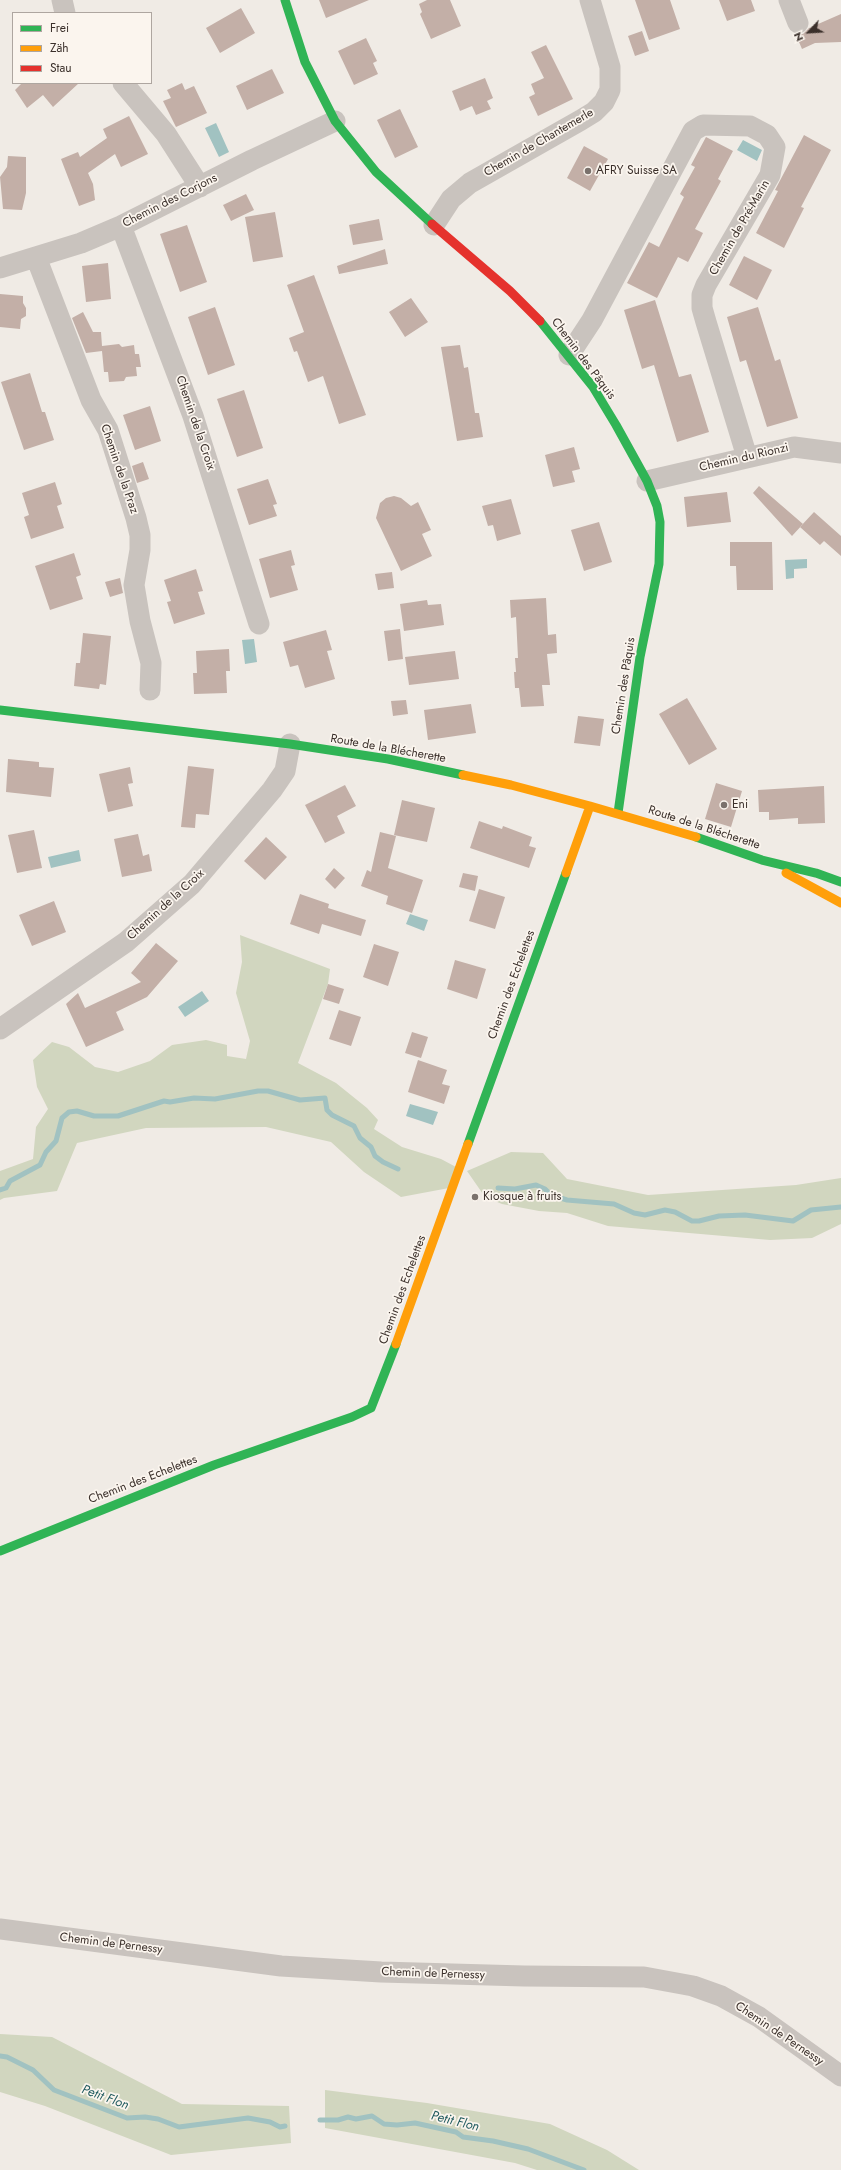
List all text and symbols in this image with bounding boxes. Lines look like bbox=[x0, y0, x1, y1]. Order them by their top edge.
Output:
legend bbox=[12, 12, 152, 84]
north arrow bbox=[789, 12, 829, 52]
text: Frei bbox=[50, 19, 69, 37]
text: N bbox=[789, 30, 807, 44]
text: Zäh bbox=[50, 39, 69, 57]
text: Stau bbox=[50, 59, 72, 77]
street label: Chemin de Chantemerle bbox=[482, 106, 596, 180]
place label: AFRY Suisse SA bbox=[596, 164, 677, 178]
marker: AFRY Suisse SA bbox=[583, 166, 593, 176]
street label: Chemin des Corjons bbox=[120, 171, 220, 231]
street label: Chemin de Pré-Marin bbox=[707, 178, 773, 278]
street label: Chemin des Pâquis bbox=[548, 316, 618, 402]
street label: Chemin de la Croix bbox=[172, 374, 218, 472]
street label: Chemin de la Praz bbox=[97, 422, 141, 516]
street label: Chemin du Rionzi bbox=[698, 441, 790, 475]
street label: Chemin des Pâquis bbox=[609, 636, 639, 736]
street label: Route de la Blécherette bbox=[329, 732, 447, 766]
place label: Eni bbox=[732, 798, 748, 812]
marker: Eni bbox=[719, 800, 729, 810]
street label: Route de la Blécherette bbox=[646, 803, 762, 853]
street label: Chemin de la Croix bbox=[125, 867, 207, 943]
street label: Chemin des Echelettes bbox=[486, 928, 538, 1042]
place label: Kiosque à fruits bbox=[483, 1190, 561, 1204]
marker: Kiosque à fruits bbox=[470, 1192, 480, 1202]
street label: Chemin des Echelettes bbox=[377, 1233, 429, 1347]
street label: Chemin des Echelettes bbox=[87, 1453, 199, 1507]
street label: Chemin de Pernessy bbox=[59, 1931, 163, 1957]
street label: Chemin de Pernessy bbox=[381, 1965, 485, 1983]
street label: Chemin de Pernessy bbox=[732, 1999, 826, 2069]
water label: Petit Flon bbox=[79, 2082, 131, 2114]
water label: Petit Flon bbox=[429, 2109, 481, 2135]

